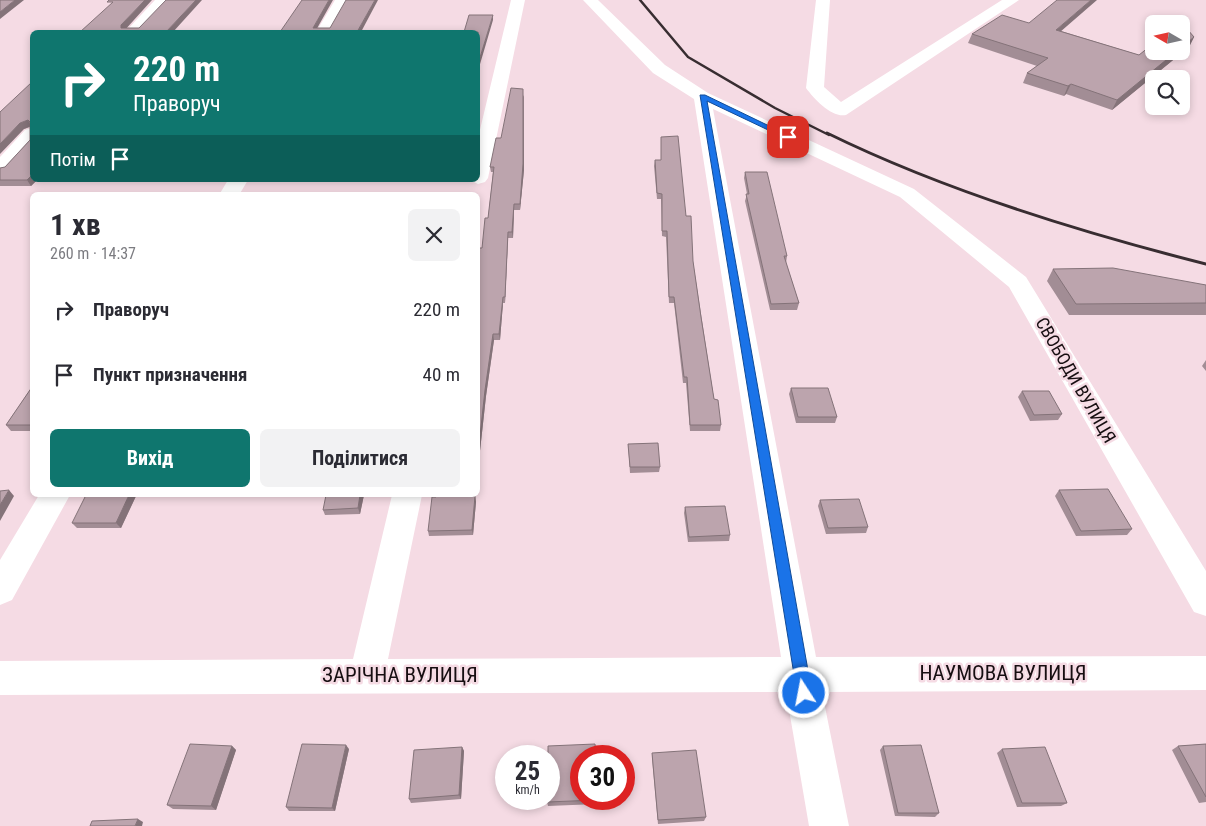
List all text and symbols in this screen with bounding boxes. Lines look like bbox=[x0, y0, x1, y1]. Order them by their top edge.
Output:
north arrow bbox=[1145, 15, 1190, 60]
map controls bbox=[1145, 15, 1190, 115]
text: 220 m bbox=[133, 49, 220, 90]
icon: right bbox=[50, 50, 115, 115]
button: search bbox=[1145, 70, 1190, 115]
text: Праворуч bbox=[133, 91, 221, 116]
pin bbox=[767, 116, 809, 158]
icon: arrive bbox=[774, 123, 802, 151]
icon: arrive bbox=[106, 145, 134, 173]
text: Потім bbox=[50, 148, 96, 171]
text: 1 хв bbox=[50, 207, 101, 242]
button: close bbox=[408, 209, 460, 261]
text: 260 m · 14:37 bbox=[50, 244, 136, 263]
icon: right bbox=[50, 296, 78, 324]
text: Праворуч bbox=[93, 298, 169, 321]
text: 220 m bbox=[413, 298, 460, 321]
street label: СВОБОДИ ВУЛИЦЯ bbox=[1032, 314, 1120, 446]
icon: arrive bbox=[50, 361, 78, 389]
text: Пункт призначення bbox=[93, 363, 247, 386]
text: 40 m bbox=[423, 363, 460, 386]
button: Вихід bbox=[50, 429, 250, 487]
button: Поділитися bbox=[260, 429, 460, 487]
street label: НАУМОВА ВУЛИЦЯ bbox=[919, 661, 1087, 685]
street label: ЗАРІЧНА ВУЛИЦЯ bbox=[322, 663, 478, 687]
position arrow bbox=[777, 666, 829, 718]
speed limit sign: 30 bbox=[570, 745, 635, 810]
text: 25 bbox=[515, 757, 540, 786]
text: km/h bbox=[515, 783, 540, 797]

